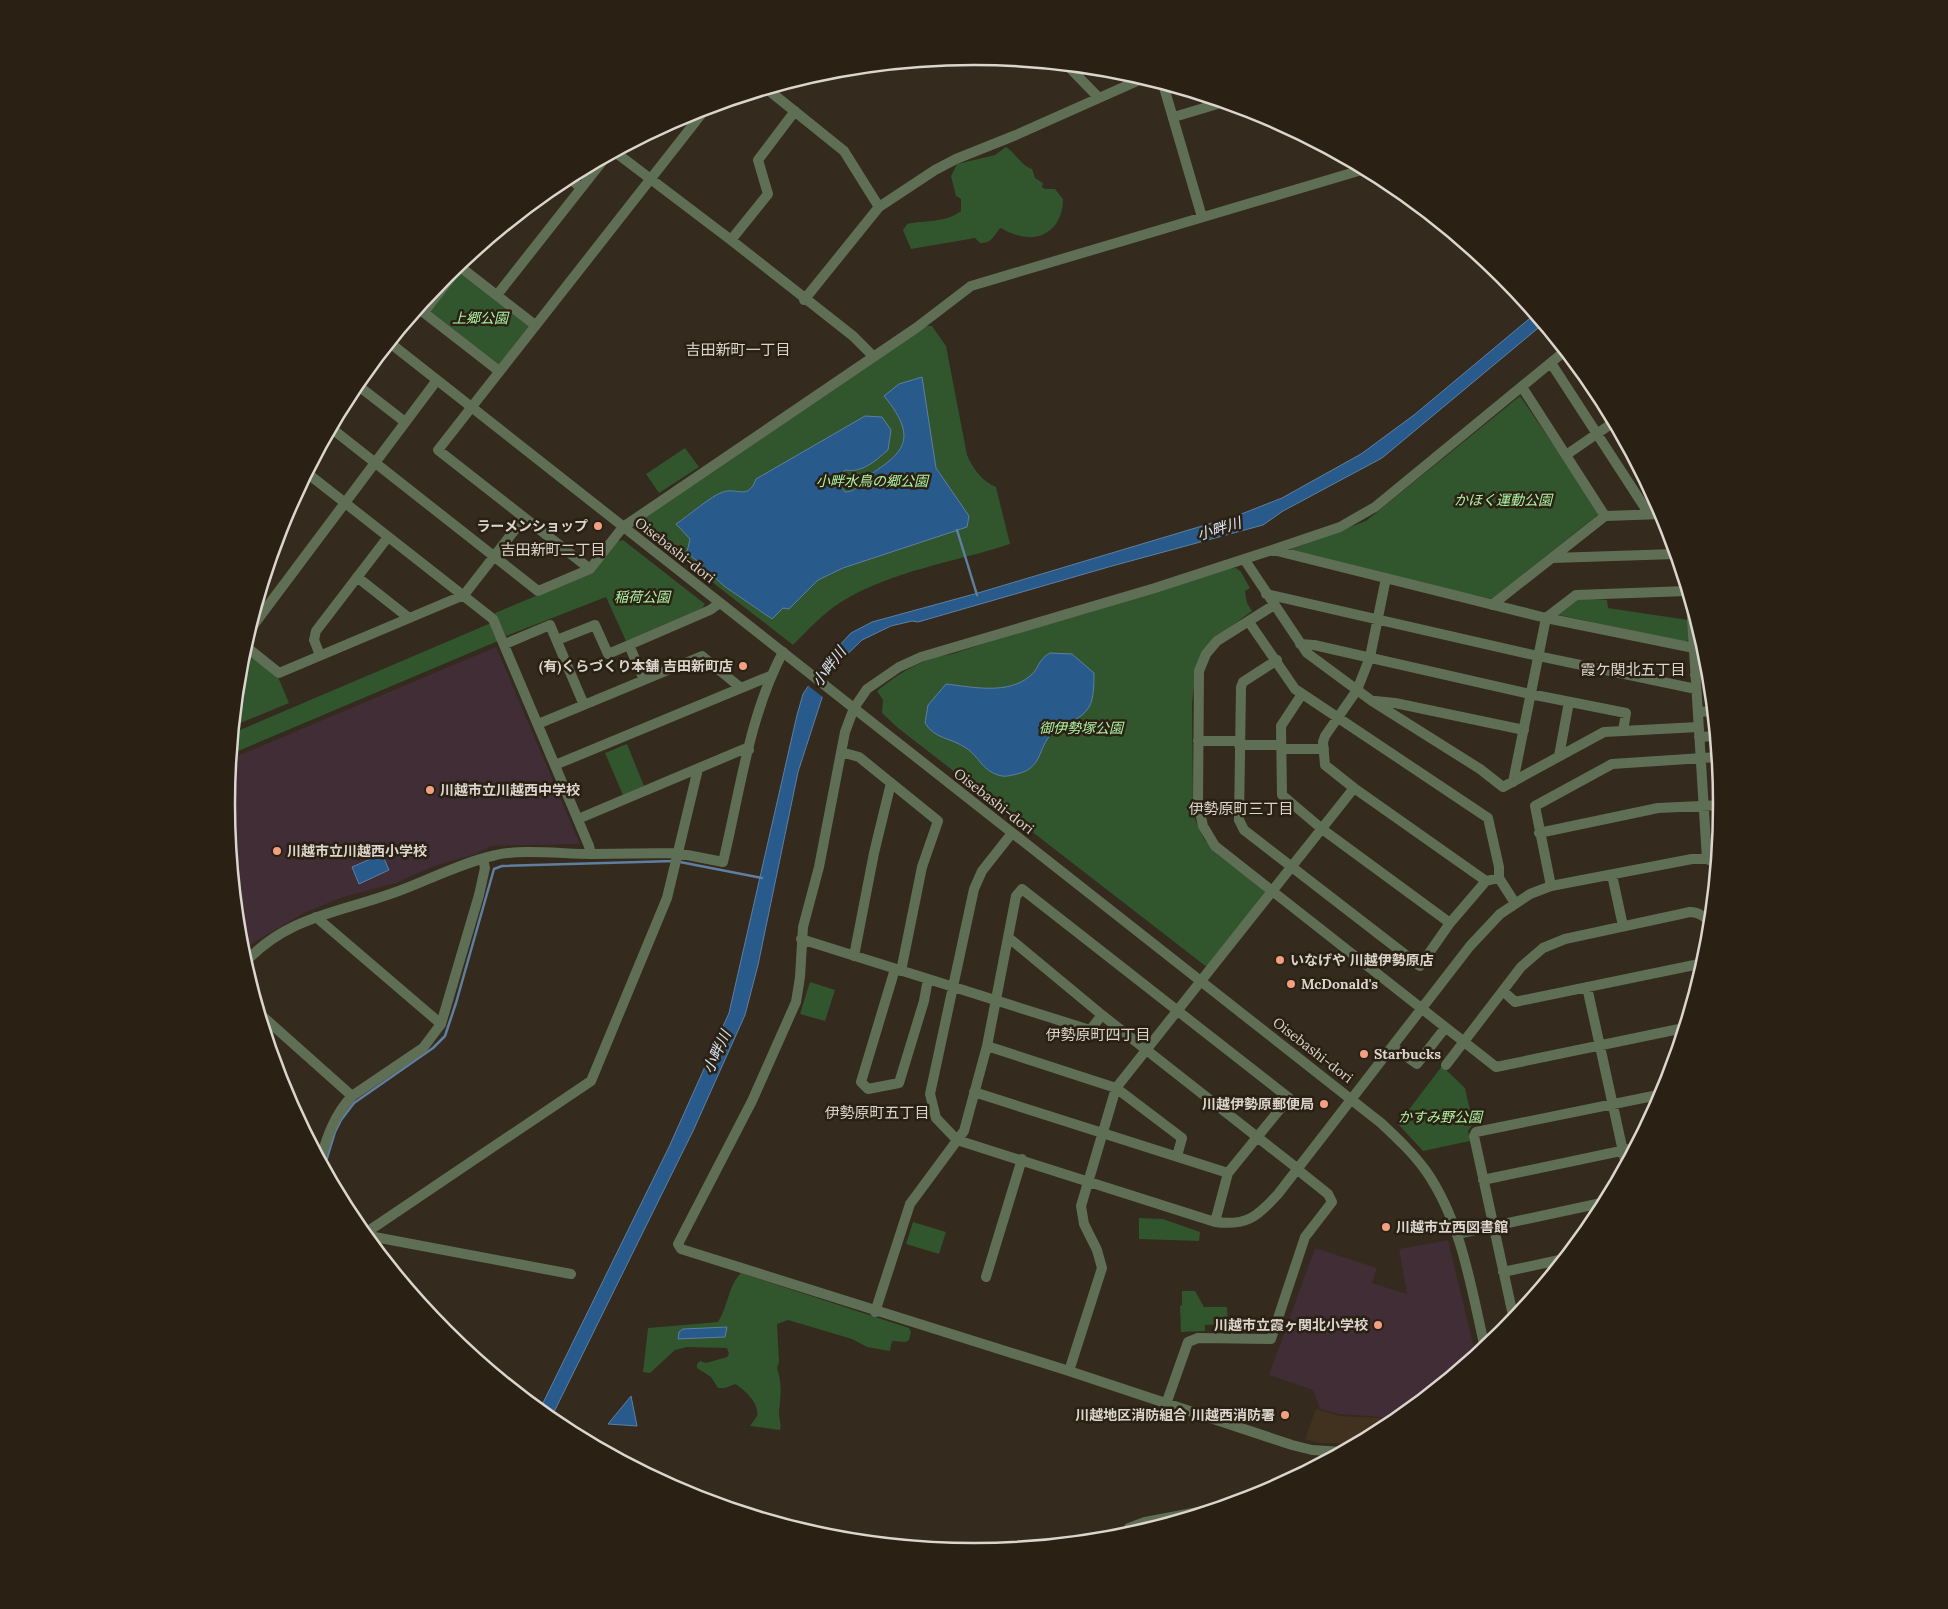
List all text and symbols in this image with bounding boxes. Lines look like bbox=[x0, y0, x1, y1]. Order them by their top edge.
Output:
park label: 上郷公園 bbox=[452, 309, 510, 327]
district label: 吉田新町一丁目 bbox=[685, 340, 791, 359]
park label: 小畔水鳥の郷公園 bbox=[816, 472, 930, 490]
park label: かほく運動公園 bbox=[1454, 491, 1554, 509]
water label: 小畔川 bbox=[1195, 512, 1245, 544]
street label: Oisebashi-dori bbox=[631, 513, 719, 587]
place label: ラーメンショップ bbox=[477, 517, 588, 535]
marker: ラーメンショップ bbox=[592, 520, 604, 532]
district label: 吉田新町二丁目 bbox=[500, 540, 606, 559]
park label: 稲荷公園 bbox=[614, 588, 672, 606]
water label: 小畔川 bbox=[807, 641, 851, 690]
place label: (有)くらづくり本舗 吉田新町店 bbox=[539, 657, 733, 675]
marker: (有)くらづくり本舗 吉田新町店 bbox=[737, 660, 749, 672]
district label: 霞ケ関北五丁目 bbox=[1580, 660, 1686, 679]
park label: 御伊勢塚公園 bbox=[1039, 719, 1125, 737]
street label: Oisebashi-dori bbox=[950, 764, 1038, 838]
place label: 川越市立川越西中学校 bbox=[440, 781, 580, 799]
marker: 川越市立川越西中学校 bbox=[424, 784, 436, 796]
district label: 伊勢原町三丁目 bbox=[1188, 799, 1294, 818]
place label: 川越市立川越西小学校 bbox=[287, 842, 427, 860]
marker: 川越市立川越西小学校 bbox=[271, 845, 283, 857]
place label: いなげや 川越伊勢原店 bbox=[1290, 951, 1434, 969]
marker: いなげや 川越伊勢原店 bbox=[1274, 954, 1286, 966]
place label: McDonald's bbox=[1301, 975, 1378, 993]
marker: McDonald's bbox=[1285, 978, 1297, 990]
street label: Oisebashi-dori bbox=[1269, 1013, 1357, 1087]
district label: 伊勢原町四丁目 bbox=[1045, 1025, 1151, 1044]
water label: 小畔川 bbox=[698, 1026, 736, 1076]
place label: Starbucks bbox=[1374, 1045, 1441, 1063]
marker: Starbucks bbox=[1358, 1048, 1370, 1060]
place label: 川越伊勢原郵便局 bbox=[1202, 1095, 1314, 1113]
marker: 川越伊勢原郵便局 bbox=[1318, 1098, 1330, 1110]
district label: 伊勢原町五丁目 bbox=[824, 1103, 930, 1122]
park label: かすみ野公園 bbox=[1398, 1108, 1484, 1126]
place label: 川越市立西図書館 bbox=[1396, 1218, 1508, 1236]
marker: 川越市立西図書館 bbox=[1380, 1221, 1392, 1233]
place label: 川越市立霞ヶ関北小学校 bbox=[1214, 1316, 1368, 1334]
marker: 川越市立霞ヶ関北小学校 bbox=[1372, 1319, 1384, 1331]
place label: 川越地区消防組合 川越西消防署 bbox=[1075, 1406, 1275, 1424]
marker: 川越地区消防組合 川越西消防署 bbox=[1279, 1409, 1291, 1421]

